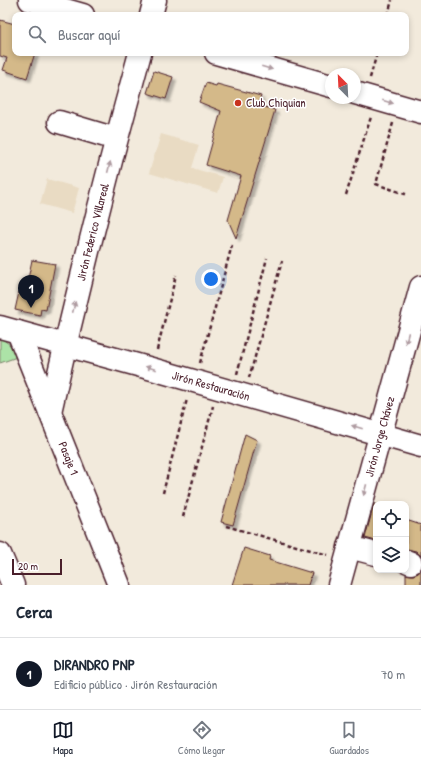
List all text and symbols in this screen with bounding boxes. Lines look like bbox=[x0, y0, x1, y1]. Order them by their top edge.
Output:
search box bbox=[12, 12, 409, 56]
icon: search bbox=[26, 23, 48, 45]
text: Buscar aquí bbox=[58, 24, 121, 45]
one-way arrow bbox=[262, 65, 274, 71]
north arrow bbox=[325, 68, 361, 104]
place label: Club Chiquian bbox=[246, 94, 306, 111]
marker: Club Chiquian bbox=[233, 98, 243, 108]
one-way arrow bbox=[382, 99, 394, 105]
one-way arrow bbox=[106, 161, 112, 173]
street label: Jirón Federico Villareal bbox=[72, 181, 113, 282]
your location bbox=[201, 269, 221, 289]
pin: 1 bbox=[18, 275, 44, 308]
one-way arrow bbox=[72, 300, 78, 313]
one-way arrow bbox=[404, 332, 410, 344]
one-way arrow bbox=[145, 365, 157, 371]
street label: Jirón Restauración bbox=[170, 366, 252, 405]
street label: Jirón Jorge Chávez bbox=[360, 394, 399, 479]
one-way arrow bbox=[350, 424, 362, 430]
street label: Pasaje 1 bbox=[55, 439, 83, 477]
one-way arrow bbox=[362, 485, 368, 497]
map controls bbox=[373, 501, 409, 573]
button: locate bbox=[373, 501, 409, 537]
button: layers bbox=[373, 537, 409, 573]
scale bar bbox=[12, 557, 62, 576]
text: 20 m bbox=[18, 559, 38, 573]
text: Cerca bbox=[16, 600, 52, 623]
text: DIRANDRO PNP bbox=[54, 654, 135, 675]
text: 1 bbox=[27, 665, 31, 683]
text: 70 m bbox=[381, 665, 405, 683]
text: Edificio público · Jirón Restauración bbox=[54, 675, 217, 693]
tab: Mapa bbox=[52, 719, 74, 757]
tab: Cómo llegar bbox=[178, 719, 225, 757]
tab: Guardados bbox=[329, 719, 369, 757]

